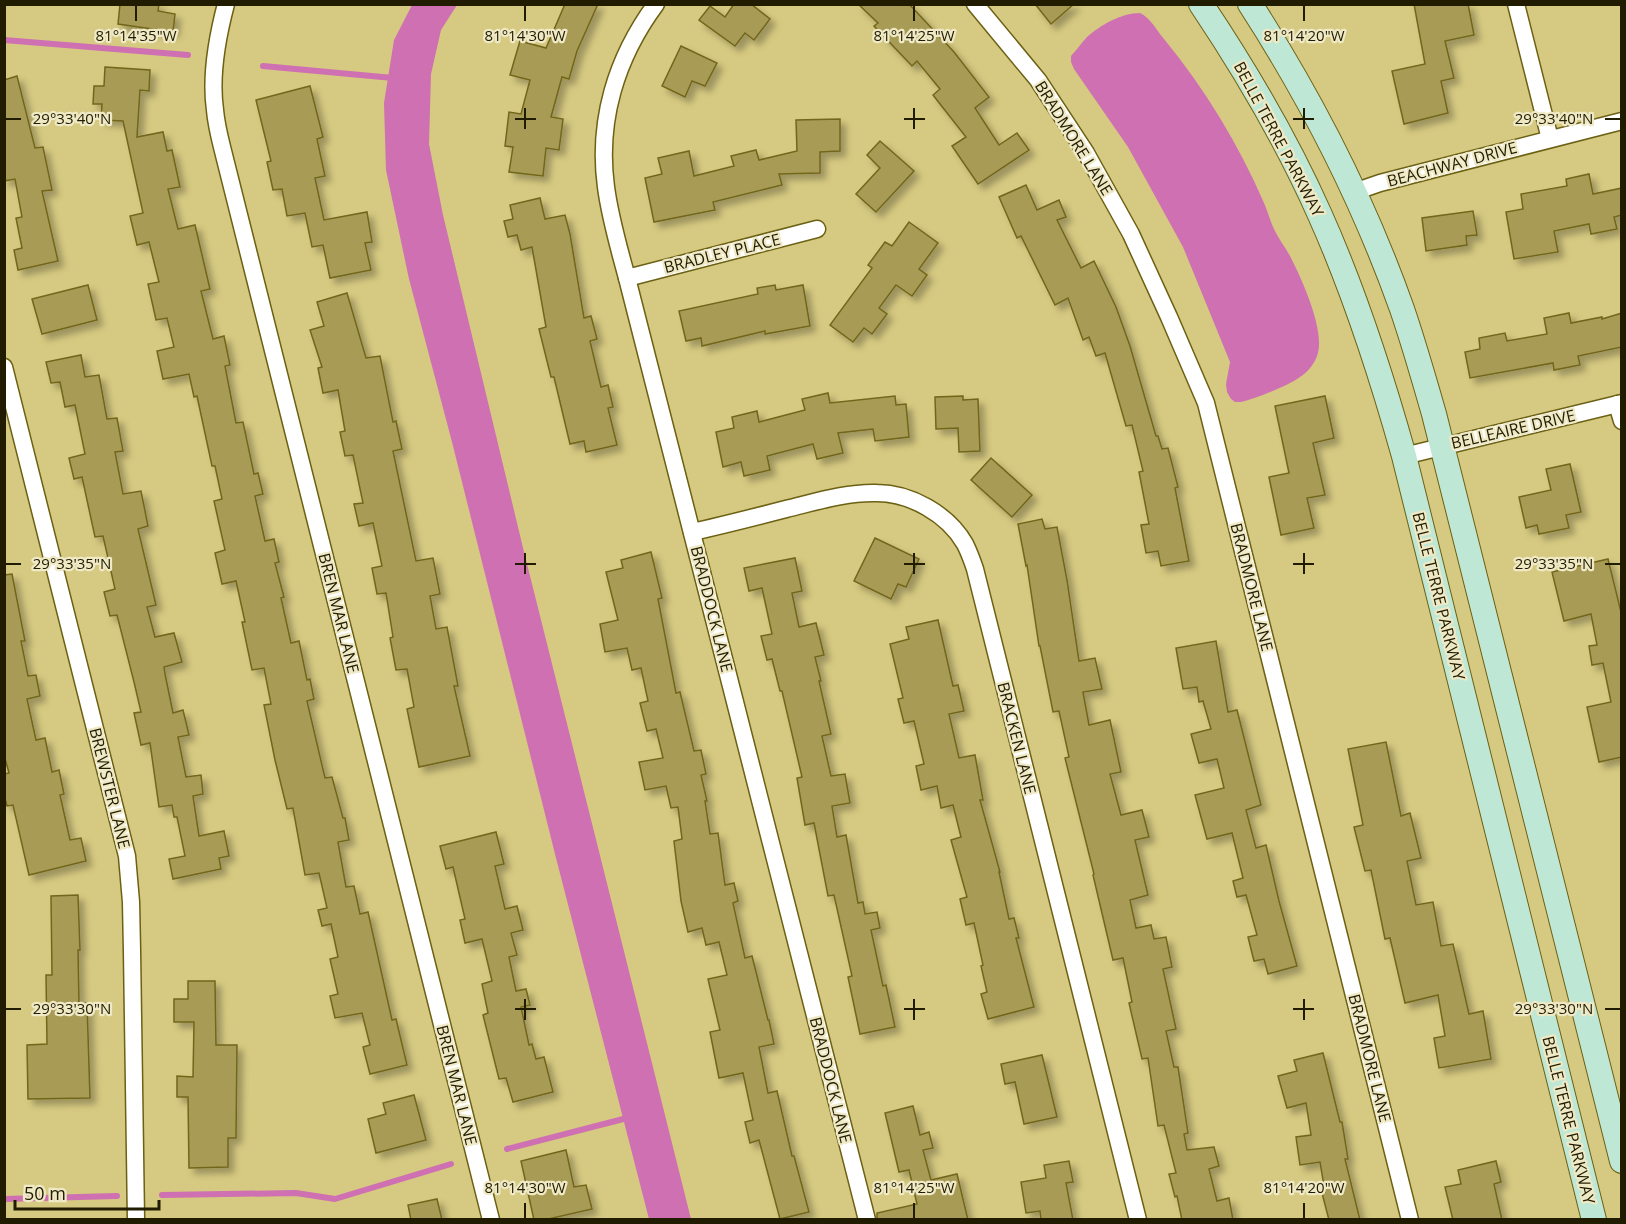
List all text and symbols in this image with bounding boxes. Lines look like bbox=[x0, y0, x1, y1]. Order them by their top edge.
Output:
text: 81°14'35"W bbox=[96, 25, 177, 45]
text: 81°14'30"W bbox=[485, 25, 566, 45]
text: 81°14'25"W bbox=[874, 25, 955, 45]
text: 81°14'20"W bbox=[1264, 25, 1345, 45]
street label: BELLE TERRE PARKWAY bbox=[1229, 58, 1329, 220]
street label: BRADMORE LANE bbox=[1030, 77, 1118, 199]
text: 29°33'40"N bbox=[33, 108, 111, 128]
text: 29°33'40"N bbox=[1515, 108, 1593, 128]
street label: BEACHWAY DRIVE bbox=[1385, 136, 1519, 192]
street label: BRADLEY PLACE bbox=[661, 228, 783, 278]
street label: BELLEAIRE DRIVE bbox=[1449, 404, 1577, 454]
street label: BELLE TERRE PARKWAY bbox=[1407, 510, 1471, 683]
street label: BRADMORE LANE bbox=[1225, 521, 1279, 653]
street label: BRADDOCK LANE bbox=[686, 544, 738, 674]
street label: BREN MAR LANE bbox=[313, 551, 365, 675]
text: 29°33'35"N bbox=[33, 553, 111, 573]
text: 29°33'35"N bbox=[1515, 553, 1593, 573]
street label: BRACKEN LANE bbox=[992, 680, 1042, 796]
street label: BREWSTER LANE bbox=[84, 725, 136, 851]
street label: BRADMORE LANE bbox=[1343, 992, 1397, 1124]
text: 29°33'30"N bbox=[33, 998, 111, 1018]
text: 29°33'30"N bbox=[1515, 998, 1593, 1018]
street label: BRADDOCK LANE bbox=[805, 1015, 857, 1145]
street label: BREN MAR LANE bbox=[431, 1023, 483, 1147]
street label: BELLE TERRE PARKWAY bbox=[1537, 1034, 1601, 1207]
scale bar bbox=[15, 1173, 159, 1211]
text: 81°14'30"W bbox=[485, 1177, 566, 1197]
text: 81°14'25"W bbox=[874, 1177, 955, 1197]
text: 81°14'20"W bbox=[1264, 1177, 1345, 1197]
text: 50 m bbox=[24, 1181, 66, 1205]

